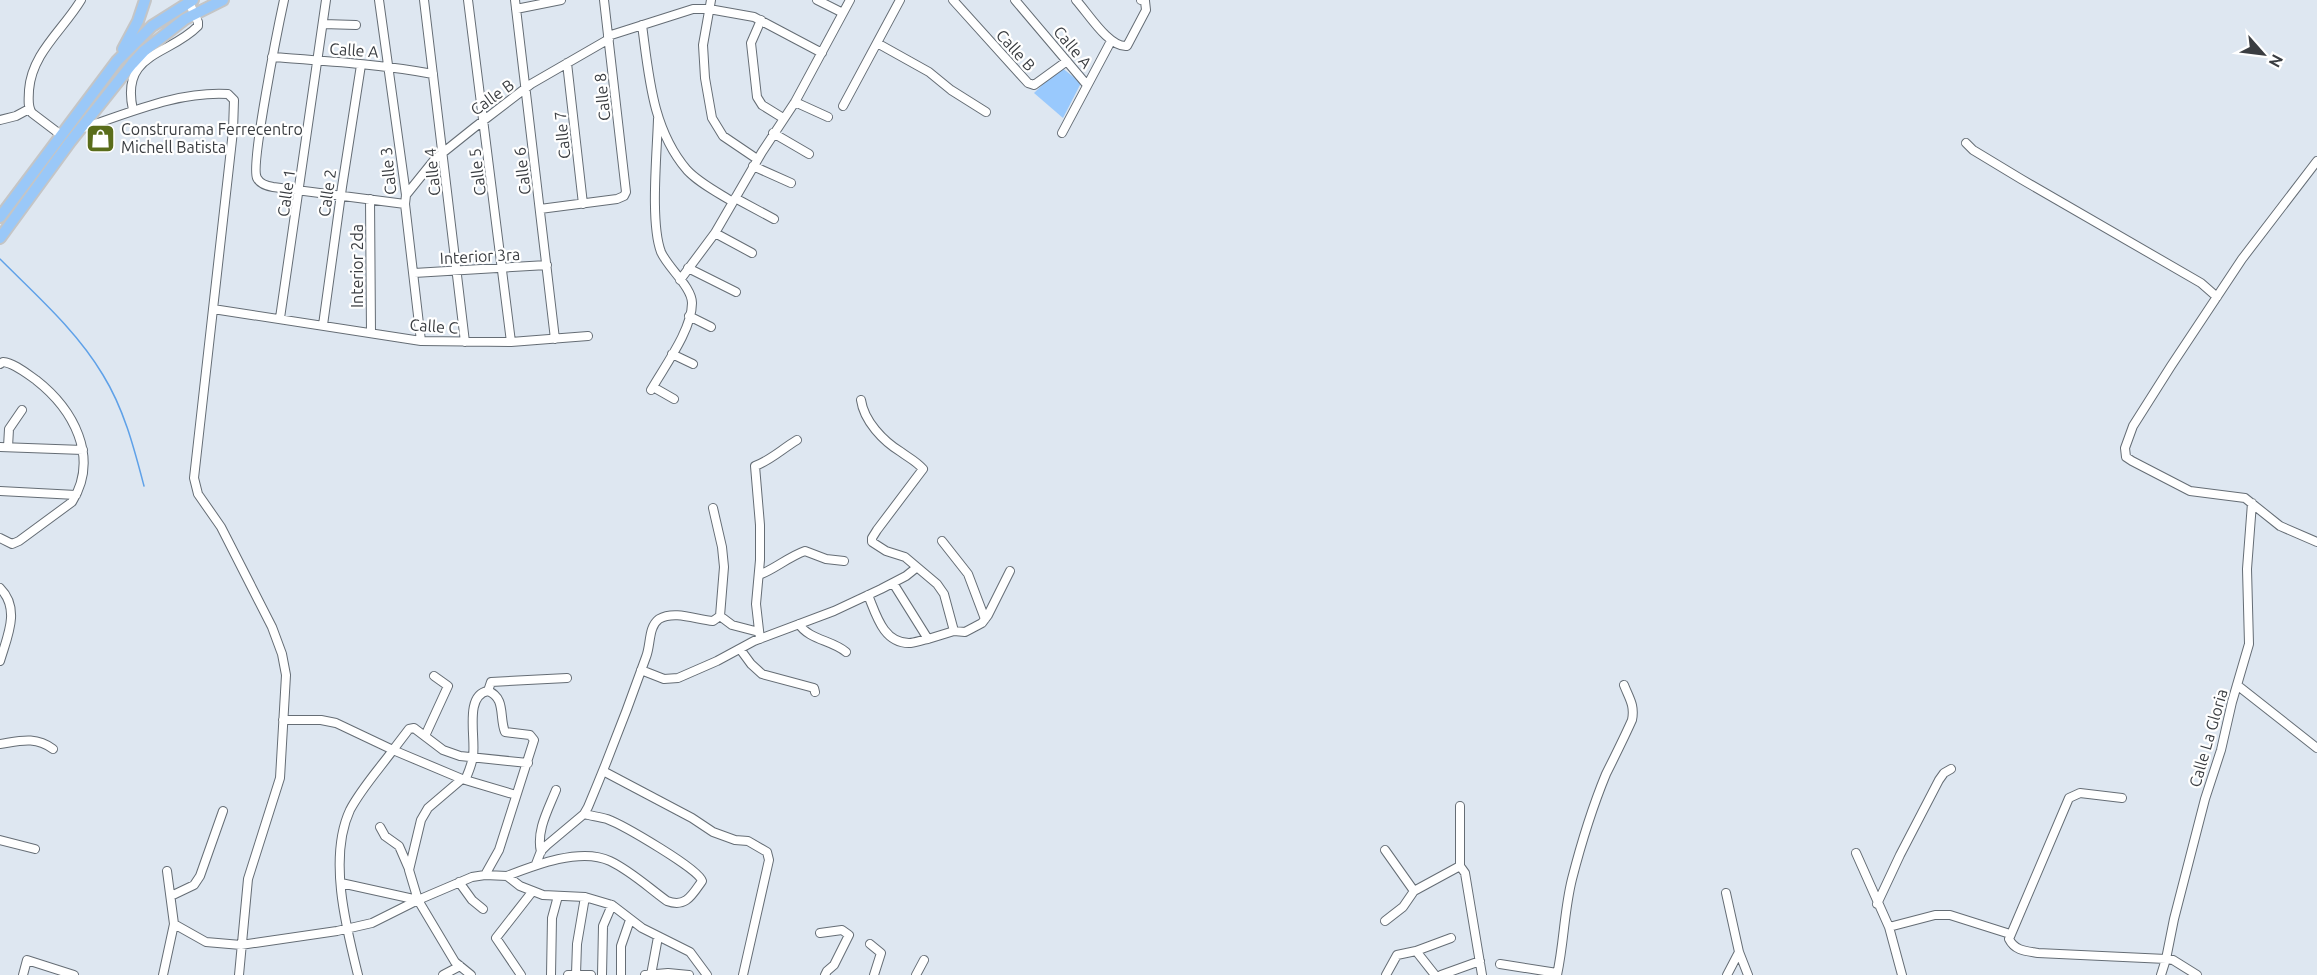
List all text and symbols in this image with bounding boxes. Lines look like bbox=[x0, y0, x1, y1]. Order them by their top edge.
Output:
street label: Calle A bbox=[1050, 22, 1096, 72]
north arrow bbox=[2233, 24, 2293, 84]
street label: Calle B bbox=[993, 26, 1039, 74]
street label: Calle A bbox=[329, 39, 380, 61]
text: N bbox=[2265, 52, 2287, 71]
street label: Calle 8 bbox=[591, 72, 613, 122]
street label: Calle B bbox=[467, 75, 517, 119]
street label: Calle 7 bbox=[551, 110, 573, 160]
place label: Construrama Ferrecentro Michell Batista bbox=[121, 120, 303, 156]
shop icon: Construrama Ferrecentro Michell Batista bbox=[84, 122, 116, 154]
street label: Calle 3 bbox=[377, 146, 399, 196]
street label: Calle 6 bbox=[510, 146, 534, 196]
street label: Calle 4 bbox=[421, 147, 443, 197]
street label: Calle 5 bbox=[465, 147, 489, 197]
street label: Calle 1 bbox=[274, 168, 298, 218]
street label: Calle 2 bbox=[315, 168, 339, 218]
street label: Interior 2da bbox=[348, 224, 366, 308]
street label: Interior 3ra bbox=[439, 245, 521, 267]
street label: Calle C bbox=[409, 315, 459, 337]
street label: Calle La Gloria bbox=[2185, 687, 2231, 789]

